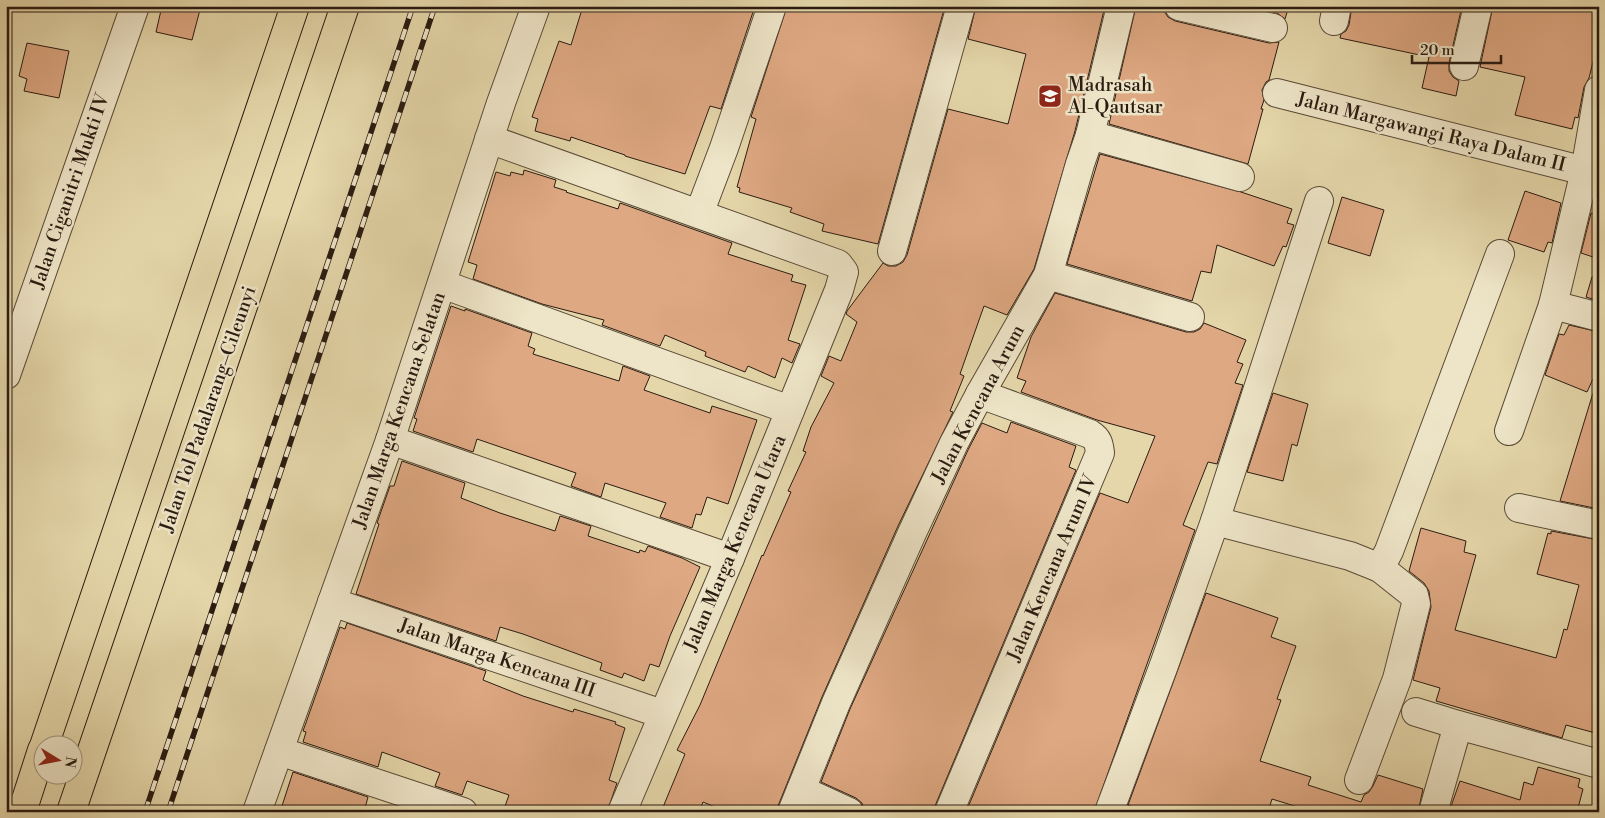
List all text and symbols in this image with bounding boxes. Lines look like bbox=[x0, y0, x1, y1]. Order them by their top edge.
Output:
scale bar bbox=[1412, 32, 1501, 64]
text: 20 m bbox=[1420, 41, 1455, 60]
place label: Madrasah Al-Qautsar bbox=[1067, 73, 1163, 119]
school or university icon: Madrasah Al-Qautsar bbox=[1037, 83, 1063, 109]
street label: Jalan Margawangi Raya Dalam II bbox=[1293, 87, 1568, 177]
street label: Jalan Ciganitri Mukti IV bbox=[25, 90, 115, 293]
street label: Jalan Tol Padalarang–Cileunyi bbox=[154, 283, 261, 536]
street label: Jalan Marga Kencana Selatan bbox=[347, 289, 451, 532]
street label: Jalan Kencana Arum bbox=[926, 320, 1030, 488]
street label: Jalan Marga Kencana Utara bbox=[678, 431, 792, 656]
street label: Jalan Kencana Arum IV bbox=[1001, 470, 1102, 666]
street label: Jalan Marga Kencana III bbox=[395, 613, 598, 703]
north arrow bbox=[32, 736, 82, 786]
text: N bbox=[60, 755, 80, 769]

